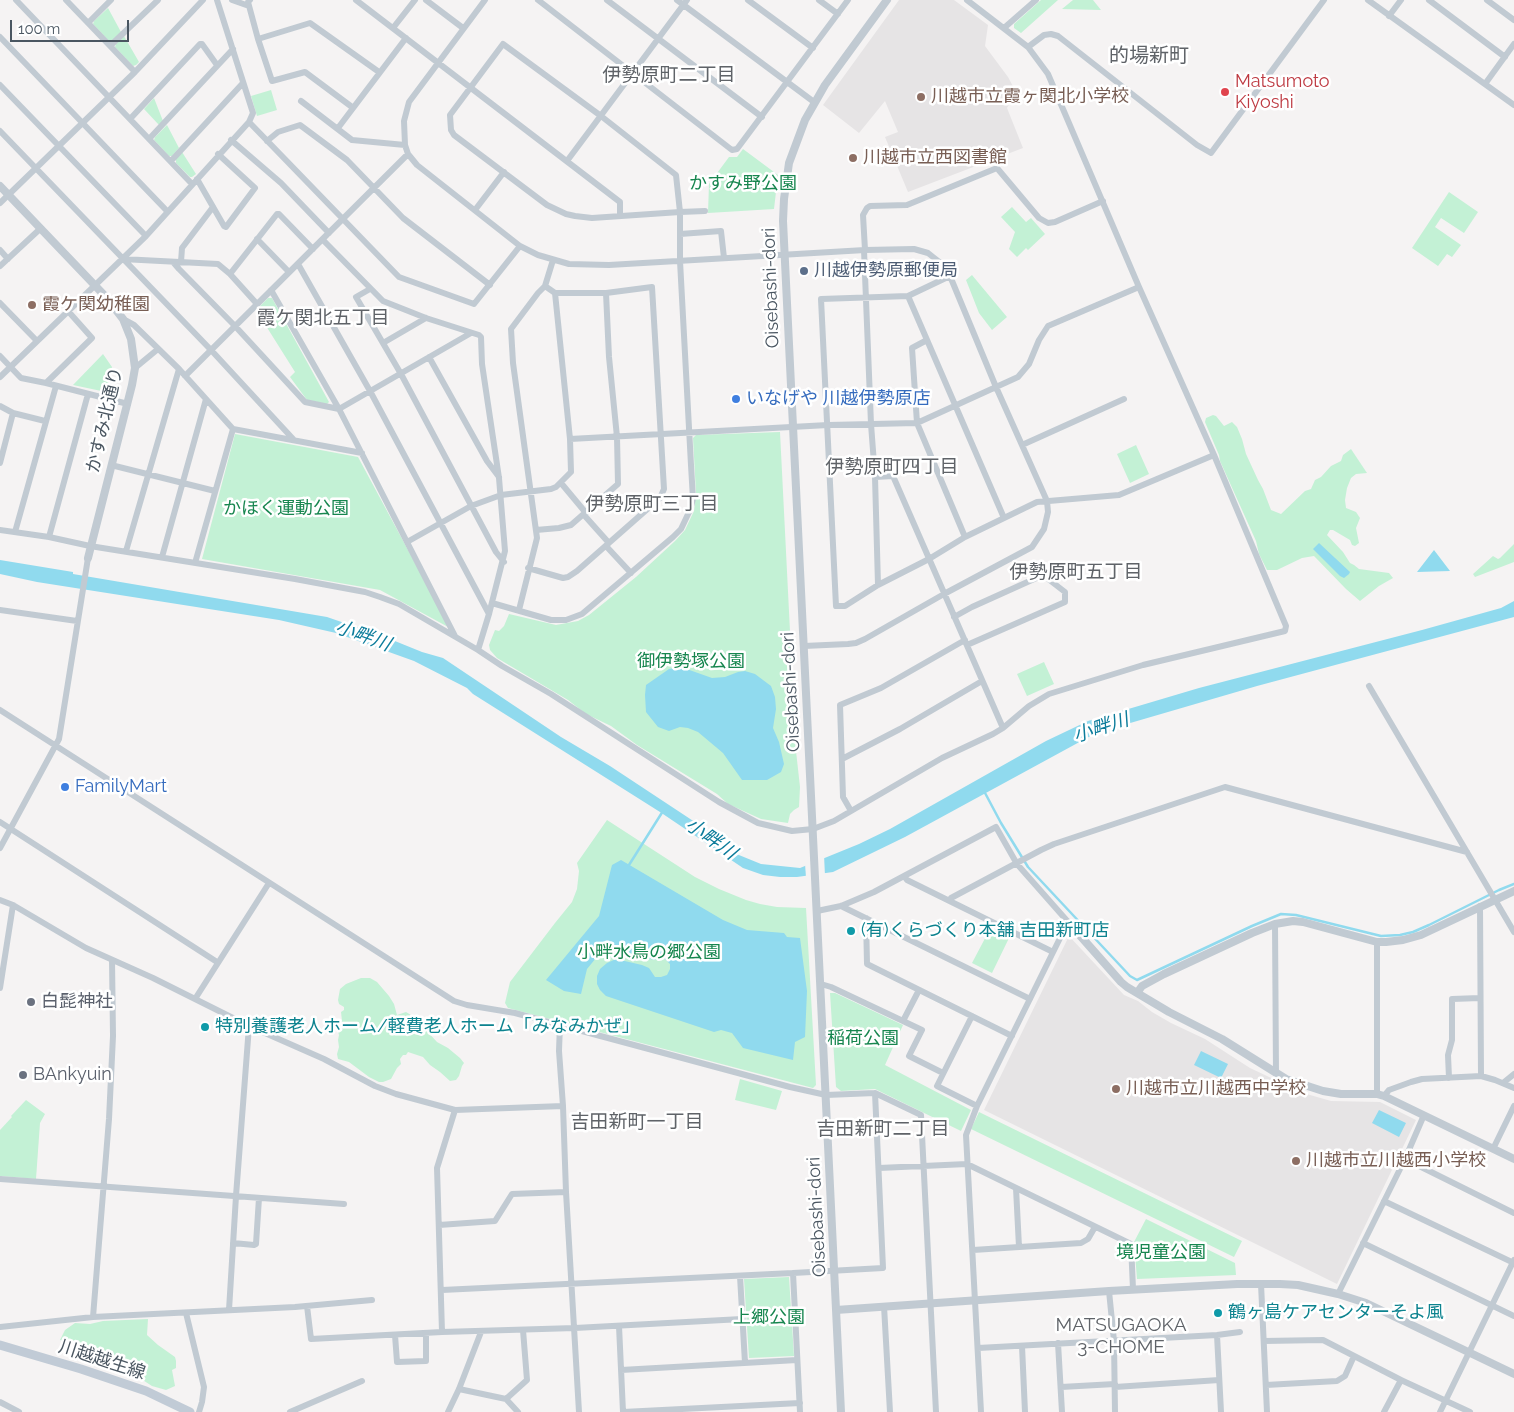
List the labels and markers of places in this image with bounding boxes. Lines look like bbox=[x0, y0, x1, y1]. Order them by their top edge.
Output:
place label: Matsumoto Kiyoshi bbox=[1235, 71, 1330, 114]
place label: 川越市立霞ヶ関北小学校 bbox=[931, 86, 1129, 108]
marker: Matsumoto Kiyoshi bbox=[1219, 86, 1231, 98]
marker: 川越市立霞ヶ関北小学校 bbox=[915, 91, 927, 103]
place label: 川越市立西図書館 bbox=[863, 147, 1007, 169]
marker: 川越市立西図書館 bbox=[847, 152, 859, 164]
place label: 川越伊勢原郵便局 bbox=[814, 260, 958, 282]
marker: 川越伊勢原郵便局 bbox=[798, 265, 810, 277]
place label: 霞ケ関幼稚園 bbox=[42, 294, 150, 316]
marker: 霞ケ関幼稚園 bbox=[26, 299, 38, 311]
place label: いなげや 川越伊勢原店 bbox=[746, 388, 931, 410]
marker: いなげや 川越伊勢原店 bbox=[730, 393, 742, 405]
place label: FamilyMart bbox=[75, 776, 167, 798]
marker: FamilyMart bbox=[59, 781, 71, 793]
place label: (有)くらづくり本舗 吉田新町店 bbox=[861, 920, 1109, 942]
marker: (有)くらづくり本舗 吉田新町店 bbox=[845, 925, 857, 937]
place label: 白髭神社 bbox=[41, 991, 113, 1013]
marker: 白髭神社 bbox=[25, 996, 37, 1008]
place label: 特別養護老人ホーム/軽費老人ホーム「みなみかぜ」 bbox=[215, 1016, 640, 1038]
marker: 特別養護老人ホーム/軽費老人ホーム「みなみかぜ」 bbox=[199, 1021, 211, 1033]
place label: BAnkyuin bbox=[33, 1064, 112, 1086]
marker: BAnkyuin bbox=[17, 1069, 29, 1081]
place label: 川越市立川越西中学校 bbox=[1126, 1078, 1306, 1100]
marker: 川越市立川越西中学校 bbox=[1110, 1083, 1122, 1095]
place label: 川越市立川越西小学校 bbox=[1306, 1150, 1486, 1172]
marker: 川越市立川越西小学校 bbox=[1290, 1155, 1302, 1167]
place label: 鶴ヶ島ケアセンターそよ風 bbox=[1228, 1302, 1444, 1324]
marker: 鶴ヶ島ケアセンターそよ風 bbox=[1212, 1307, 1224, 1319]

